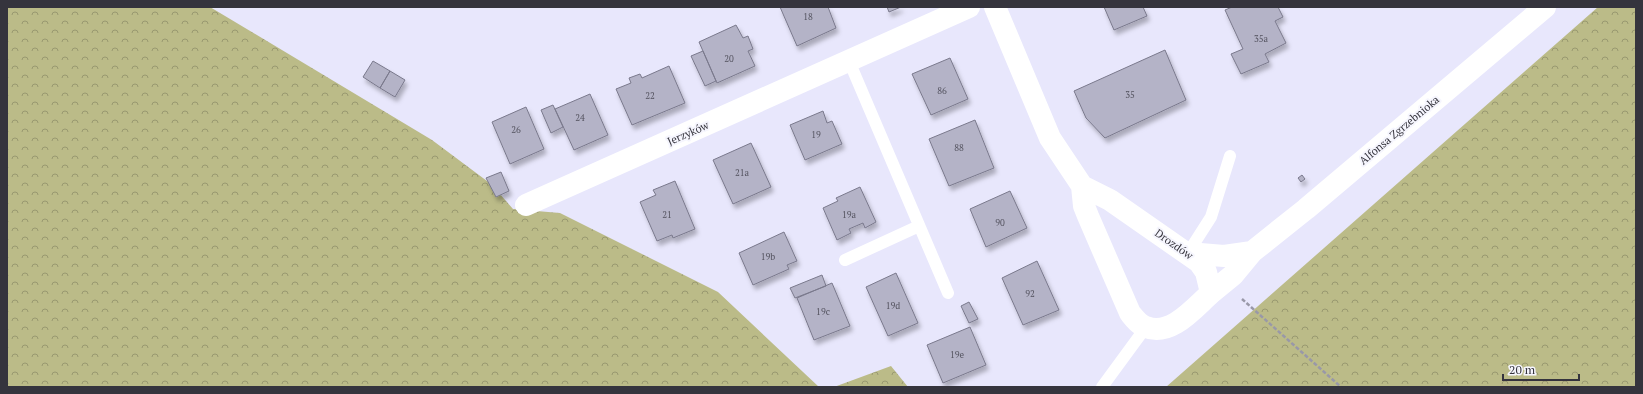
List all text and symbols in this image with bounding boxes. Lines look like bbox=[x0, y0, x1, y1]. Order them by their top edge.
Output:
house number: 18 bbox=[803, 11, 813, 23]
house number: 35a bbox=[1254, 33, 1269, 45]
house number: 20 bbox=[724, 53, 734, 65]
house number: 86 bbox=[937, 85, 947, 97]
house number: 35 bbox=[1125, 89, 1135, 101]
house number: 22 bbox=[645, 90, 655, 102]
street label: Alfonsa Zgrzebnioka bbox=[1356, 92, 1442, 168]
house number: 24 bbox=[575, 112, 585, 124]
street label: Jerzyków bbox=[665, 117, 712, 148]
house number: 26 bbox=[511, 124, 521, 136]
house number: 19 bbox=[811, 129, 821, 141]
house number: 88 bbox=[954, 142, 964, 154]
house number: 21a bbox=[735, 167, 750, 179]
house number: 21 bbox=[662, 209, 672, 221]
house number: 19a bbox=[842, 209, 857, 221]
house number: 90 bbox=[995, 217, 1005, 229]
street label: Drozdów bbox=[1152, 226, 1197, 263]
house number: 19b bbox=[761, 251, 775, 263]
house number: 92 bbox=[1025, 288, 1035, 300]
house number: 19d bbox=[886, 300, 900, 312]
house number: 19c bbox=[816, 306, 830, 318]
house number: 19e bbox=[950, 349, 965, 361]
scale bar bbox=[1503, 356, 1579, 382]
text: 20 m bbox=[1509, 362, 1536, 377]

